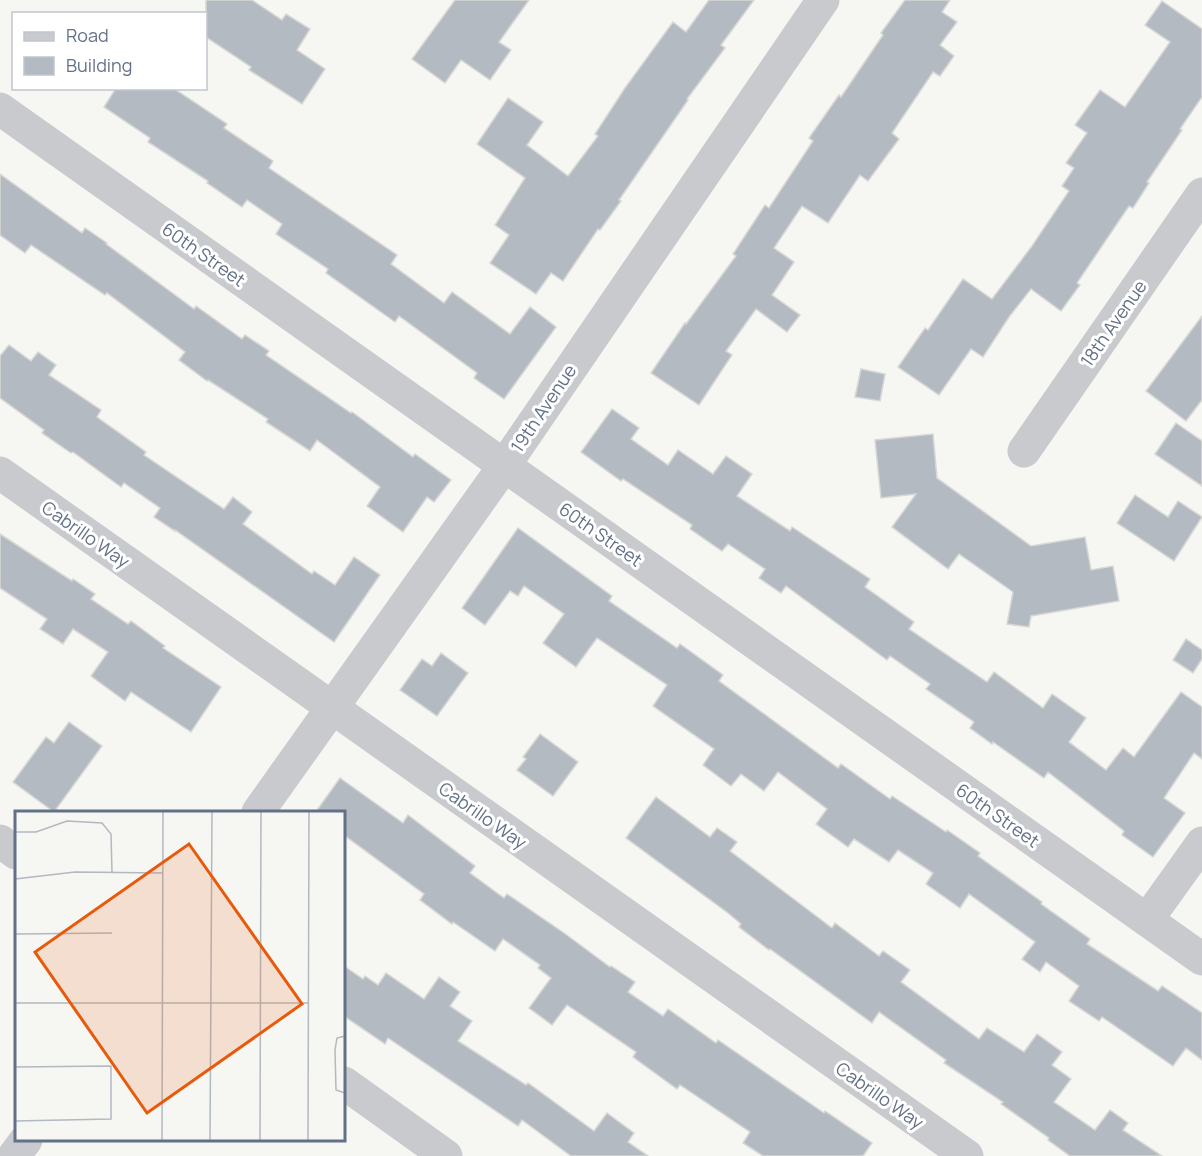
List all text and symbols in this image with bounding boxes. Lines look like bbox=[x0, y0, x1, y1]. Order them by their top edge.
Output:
legend bbox=[12, 12, 207, 90]
text: Road bbox=[66, 23, 109, 47]
text: Building bbox=[66, 53, 132, 77]
street label: 60th Street bbox=[158, 216, 250, 292]
street label: 18th Avenue bbox=[1074, 275, 1152, 371]
street label: 19th Avenue bbox=[505, 359, 581, 457]
street label: Cabrillo Way bbox=[37, 495, 135, 573]
street label: 60th Street bbox=[555, 496, 647, 572]
street label: Cabrillo Way bbox=[434, 776, 532, 854]
street label: 60th Street bbox=[952, 777, 1044, 853]
inset map bbox=[15, 811, 345, 1141]
street label: Cabrillo Way bbox=[831, 1056, 929, 1134]

